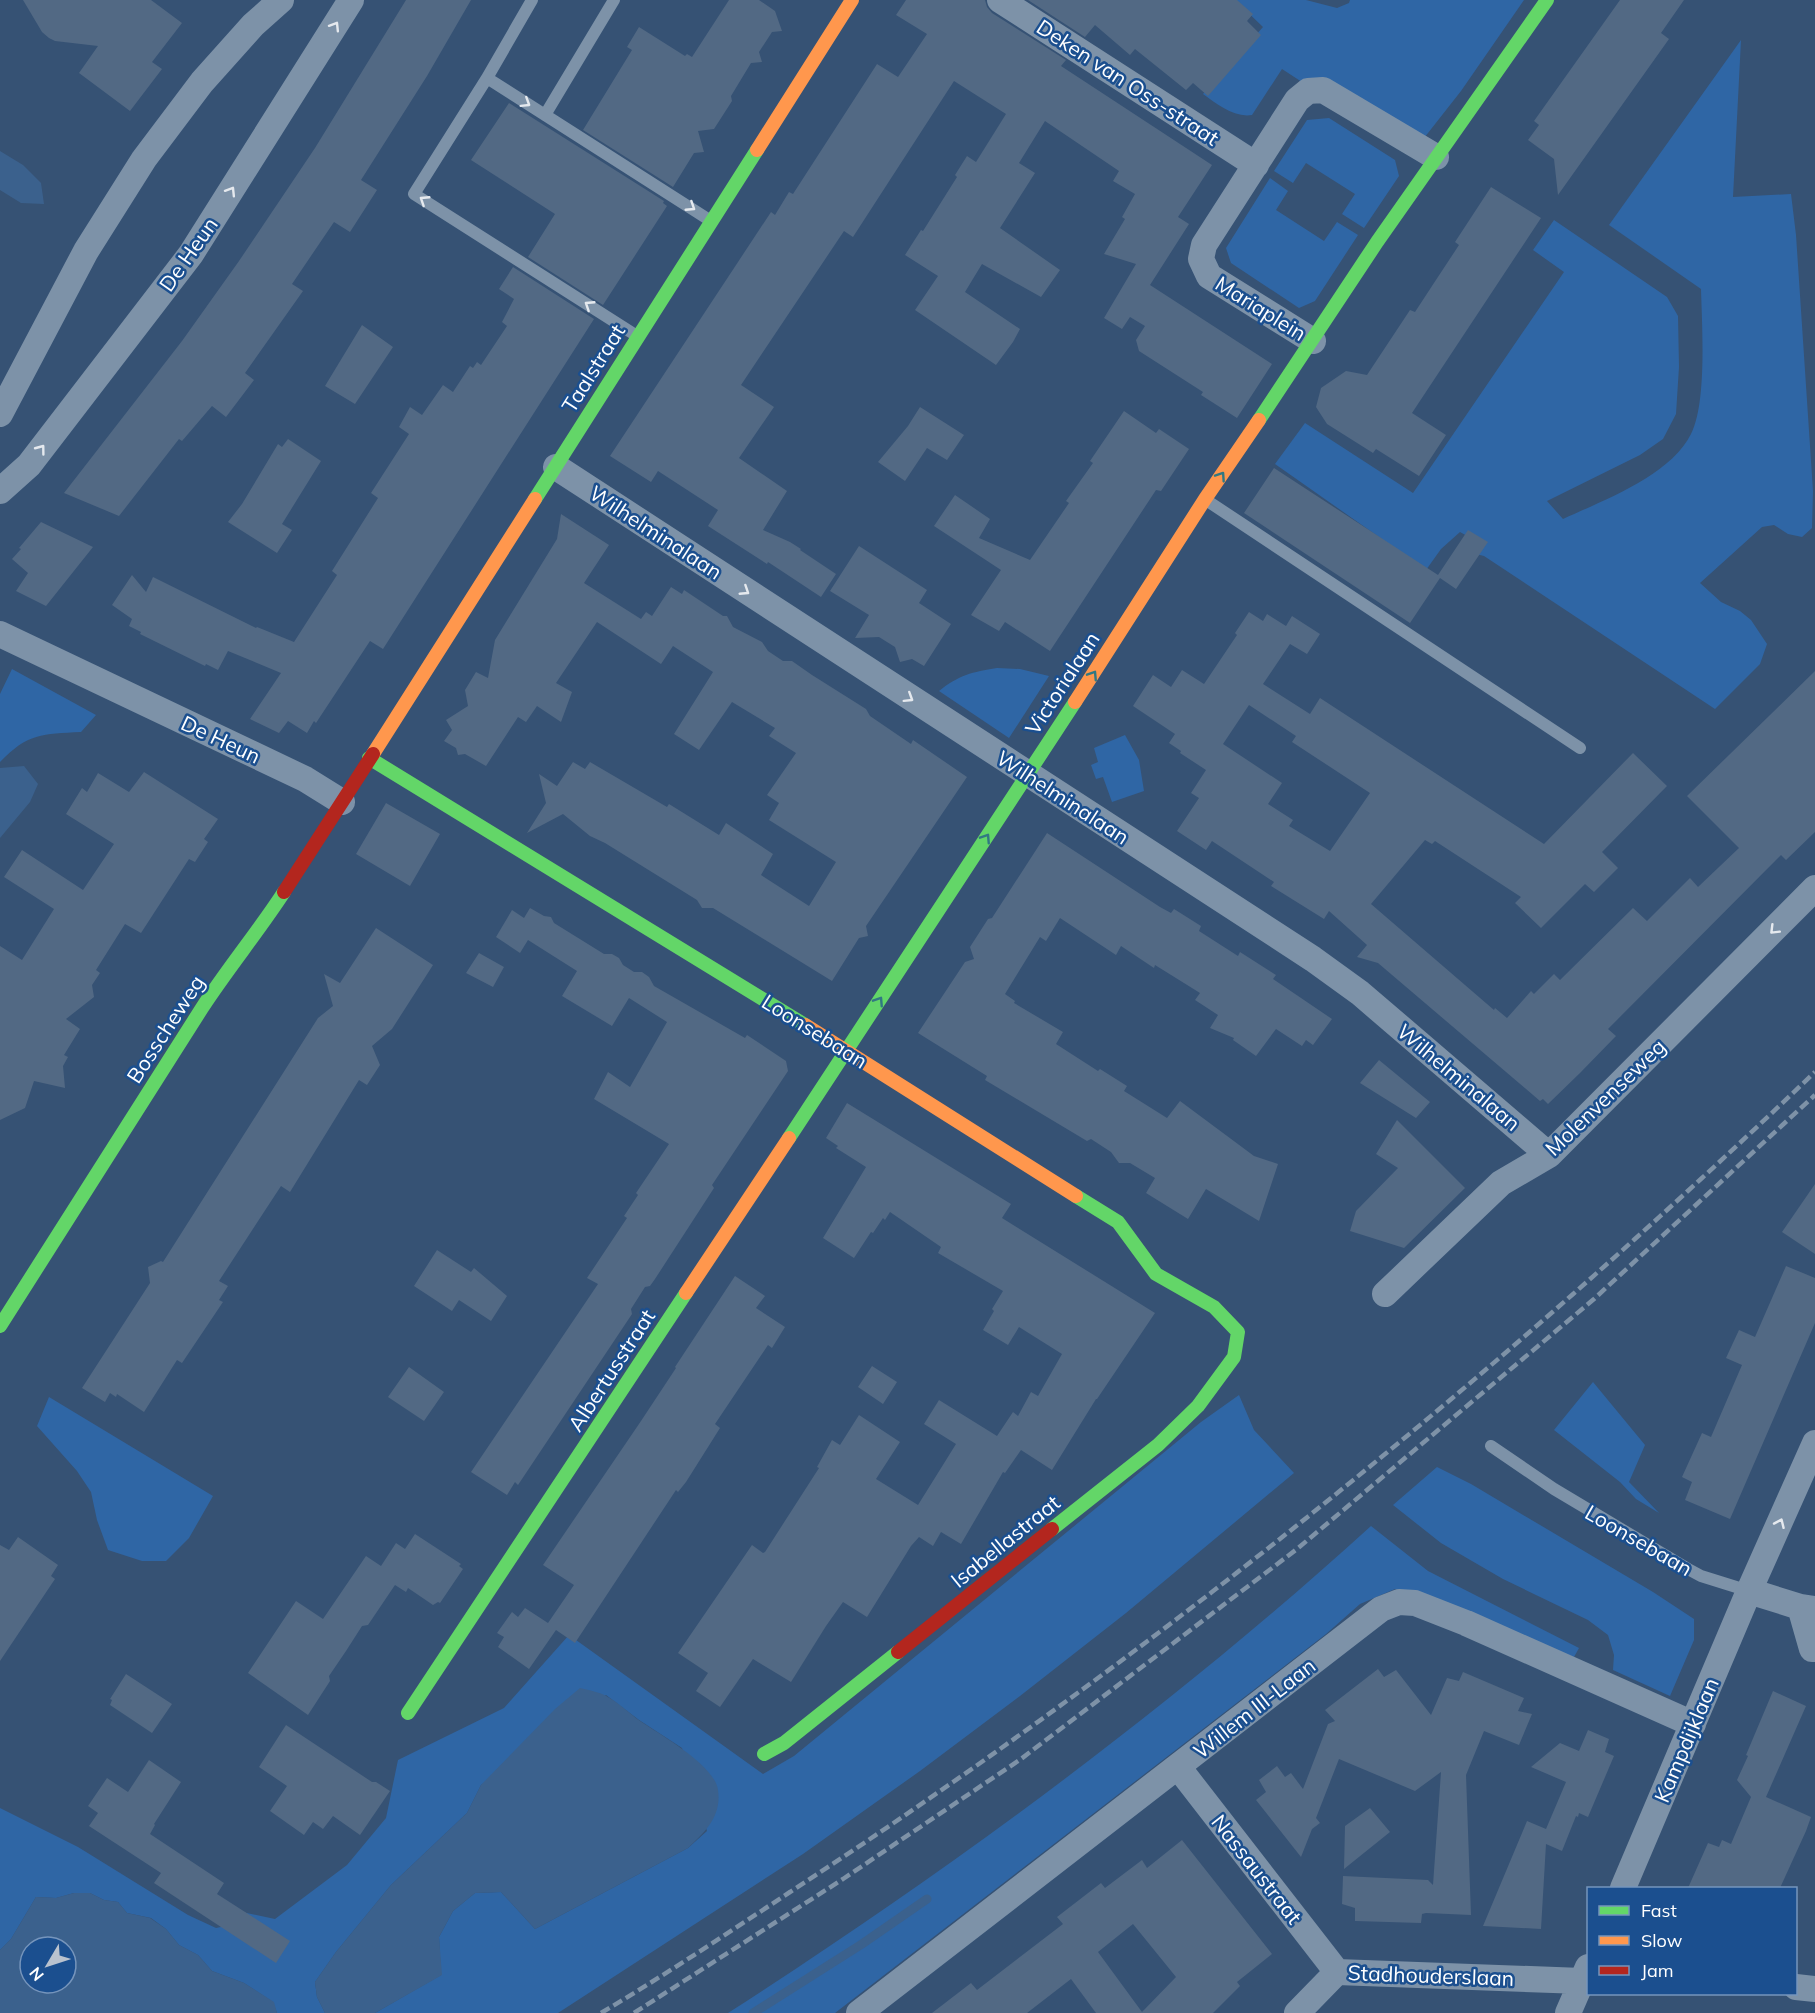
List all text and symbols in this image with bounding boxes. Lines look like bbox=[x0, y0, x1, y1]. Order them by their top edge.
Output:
street label: Deken van Oss-straat bbox=[1032, 13, 1224, 151]
one-way arrow bbox=[327, 22, 339, 32]
one-way arrow bbox=[519, 96, 530, 107]
one-way arrow bbox=[223, 187, 235, 197]
one-way arrow bbox=[420, 196, 430, 208]
one-way arrow bbox=[684, 200, 695, 211]
street label: De Heun bbox=[153, 212, 223, 296]
street label: Mariaplein bbox=[1211, 270, 1311, 346]
one-way arrow bbox=[584, 302, 595, 313]
street label: Taalstraat bbox=[556, 319, 630, 417]
one-way arrow bbox=[34, 445, 45, 456]
one-way arrow bbox=[1214, 471, 1225, 482]
street label: Wilhelminalaan bbox=[585, 479, 727, 585]
one-way arrow bbox=[739, 584, 750, 595]
street label: Victorialaan bbox=[1019, 627, 1105, 739]
one-way arrow bbox=[1085, 671, 1097, 681]
one-way arrow bbox=[903, 690, 913, 702]
street label: De Heun bbox=[177, 709, 265, 769]
street label: Wilhelminalaan bbox=[992, 744, 1134, 850]
one-way arrow bbox=[978, 834, 990, 844]
one-way arrow bbox=[1770, 922, 1781, 933]
street label: Bosscheweg bbox=[121, 970, 209, 1088]
street label: Loonsebaan bbox=[757, 988, 873, 1074]
one-way arrow bbox=[872, 997, 884, 1007]
street label: Wilhelminalaan bbox=[1392, 1018, 1526, 1136]
street label: Molenvenseweg bbox=[1539, 1033, 1671, 1161]
street label: Albertusstraat bbox=[562, 1304, 660, 1436]
street label: Isabellastraat bbox=[945, 1489, 1065, 1593]
street label: Loonsebaan bbox=[1581, 1499, 1697, 1581]
one-way arrow bbox=[1773, 1519, 1785, 1530]
street label: Willem III-Laan bbox=[1188, 1652, 1320, 1764]
street label: Kampdijklaan bbox=[1648, 1674, 1724, 1806]
street label: Nassaustraat bbox=[1206, 1809, 1308, 1929]
legend bbox=[1587, 1887, 1797, 1995]
text: Fast bbox=[1641, 1899, 1677, 1922]
text: Slow bbox=[1641, 1929, 1683, 1952]
north arrow bbox=[18, 1935, 78, 1995]
street label: Stadhouderslaan bbox=[1347, 1959, 1515, 1991]
text: Jam bbox=[1641, 1959, 1674, 1982]
text: N bbox=[25, 1963, 48, 1985]

